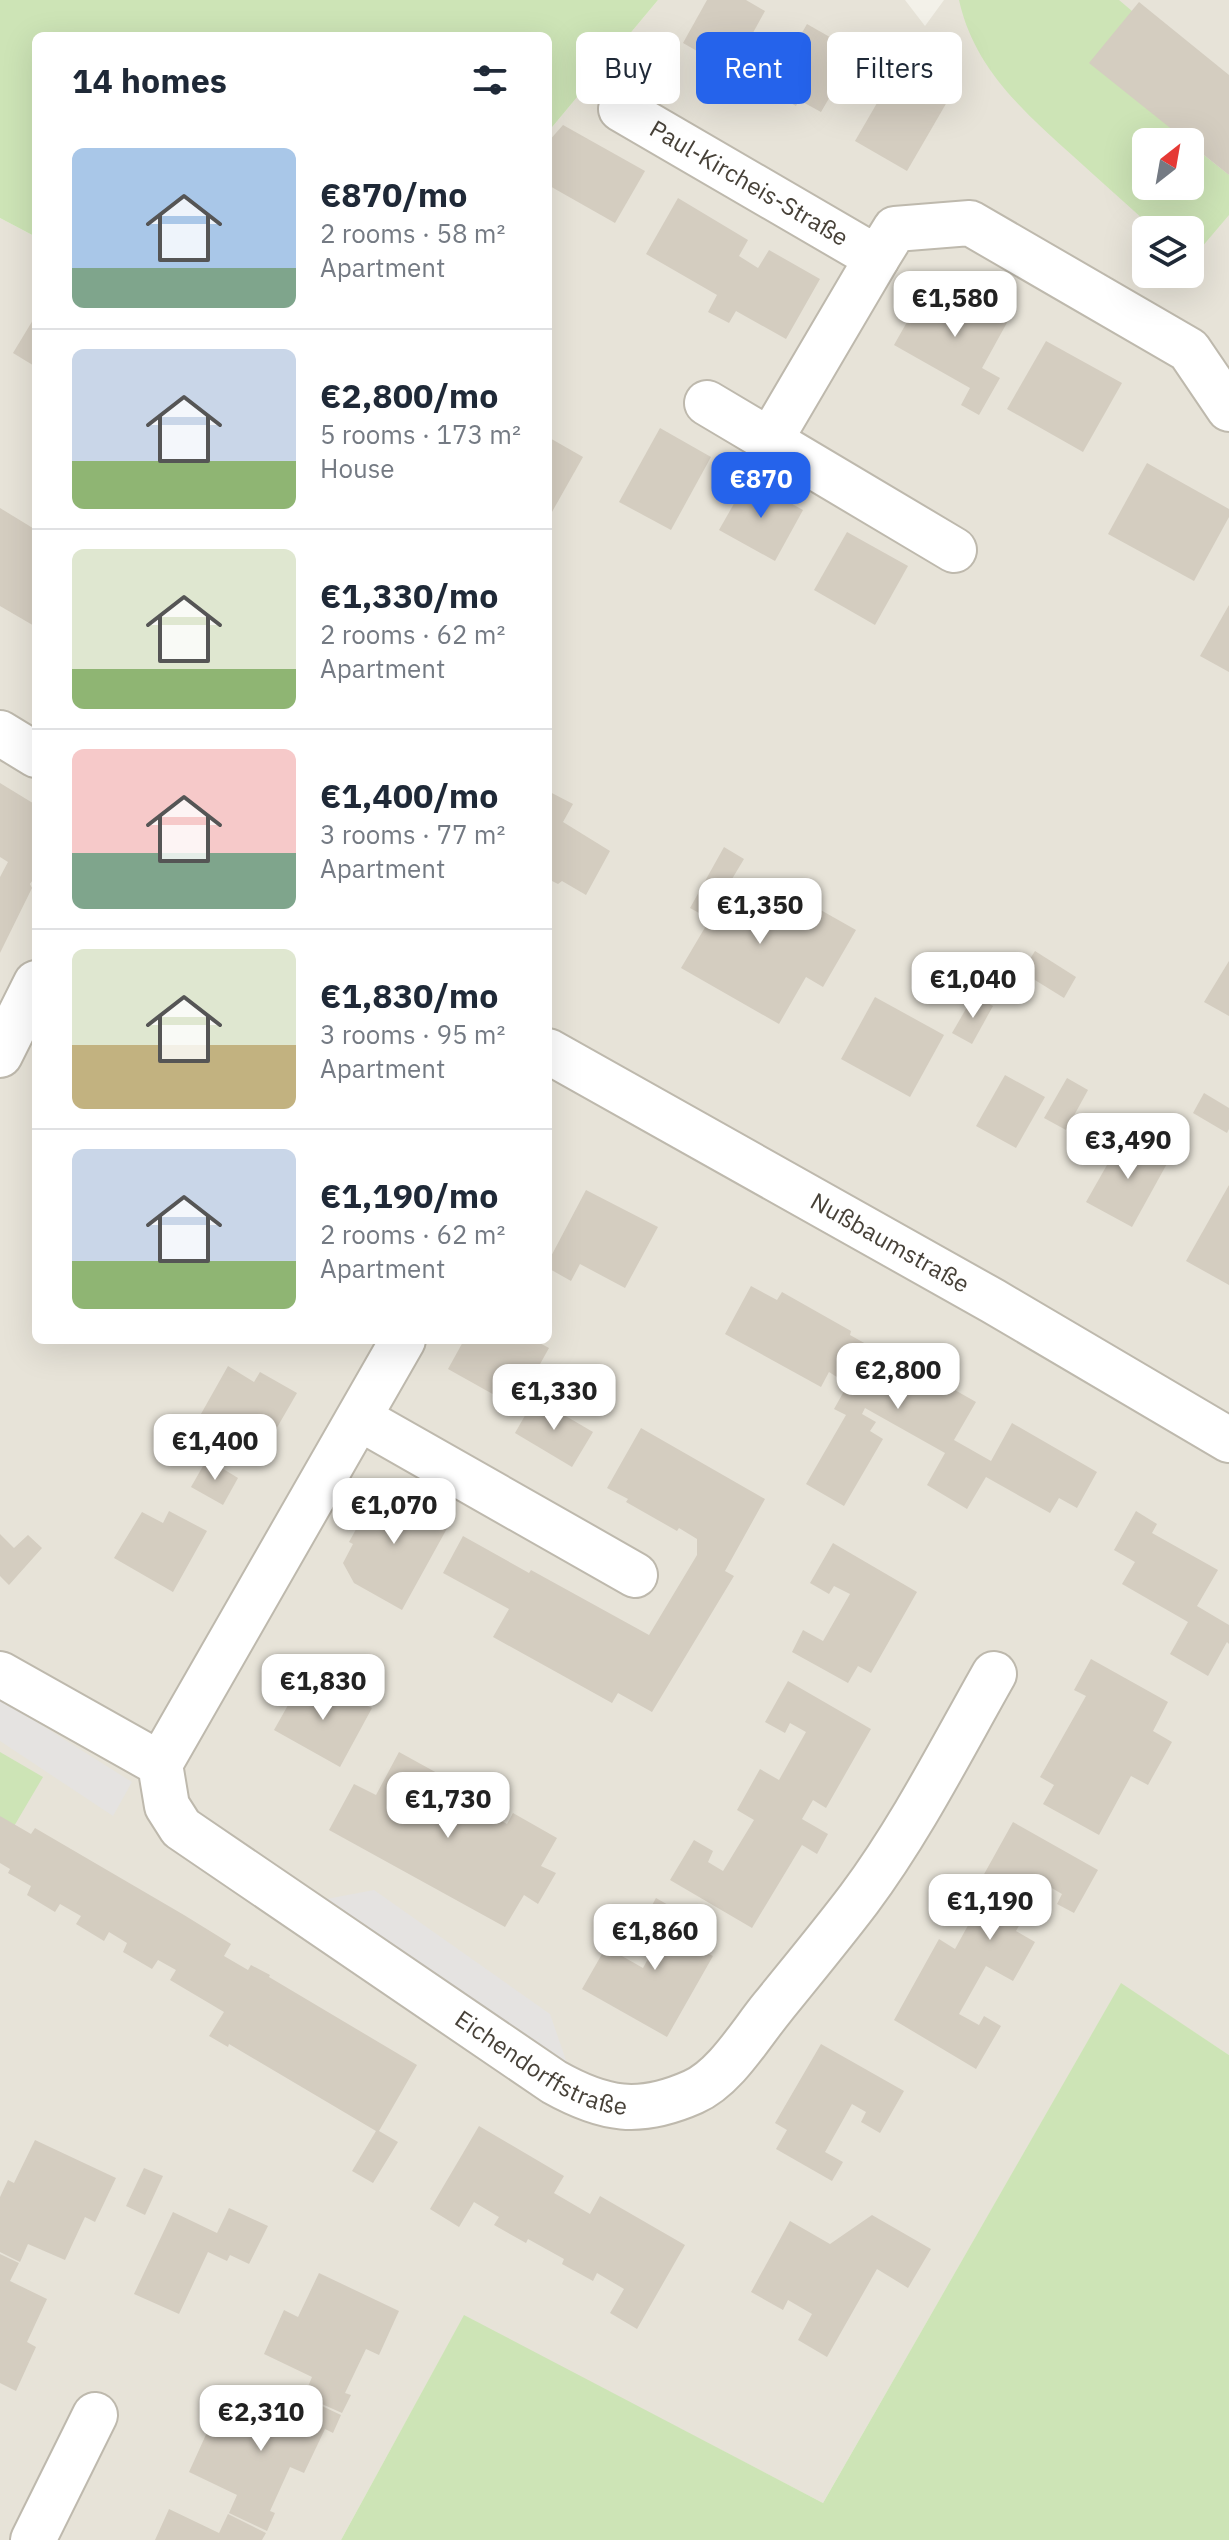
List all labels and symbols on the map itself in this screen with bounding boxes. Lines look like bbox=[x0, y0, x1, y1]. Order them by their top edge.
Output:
street label: Paul-Kircheis-Straße bbox=[644, 112, 854, 253]
north arrow bbox=[1132, 128, 1204, 200]
pin: €1,580 bbox=[890, 271, 1020, 339]
pin: €870 bbox=[714, 452, 808, 520]
pin: €1,350 bbox=[695, 878, 825, 946]
pin: €1,040 bbox=[908, 952, 1038, 1020]
pin: €3,490 bbox=[1063, 1113, 1193, 1181]
street label: Nußbaumstraße bbox=[805, 1185, 975, 1300]
pin: €2,800 bbox=[833, 1343, 963, 1411]
pin: €1,330 bbox=[489, 1364, 619, 1432]
pin: €1,400 bbox=[150, 1414, 280, 1482]
pin: €1,070 bbox=[329, 1478, 459, 1546]
pin: €1,830 bbox=[258, 1654, 388, 1722]
pin: €1,730 bbox=[383, 1772, 513, 1840]
pin: €1,190 bbox=[925, 1874, 1055, 1942]
pin: €1,860 bbox=[590, 1904, 720, 1972]
street label: Eichendorffstraße bbox=[449, 2002, 629, 2122]
pin: €2,310 bbox=[196, 2385, 326, 2453]

